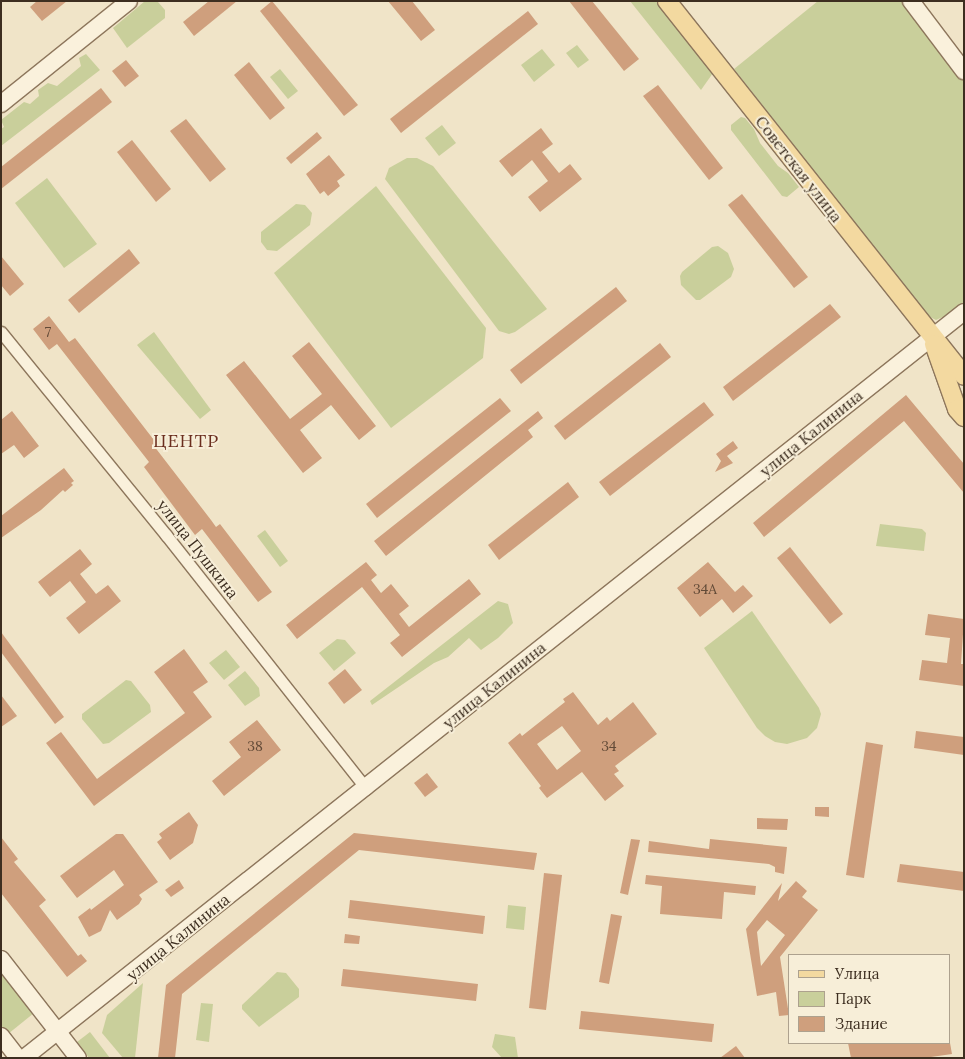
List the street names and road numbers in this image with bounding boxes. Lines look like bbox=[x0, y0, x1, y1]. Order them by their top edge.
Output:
street label: Советская улица bbox=[751, 112, 847, 226]
street label: улица Калинина bbox=[756, 386, 866, 480]
street label: улица Пушкина bbox=[153, 496, 243, 602]
street label: улица Калинина bbox=[439, 638, 549, 732]
street label: улица Калинина bbox=[123, 890, 233, 984]

